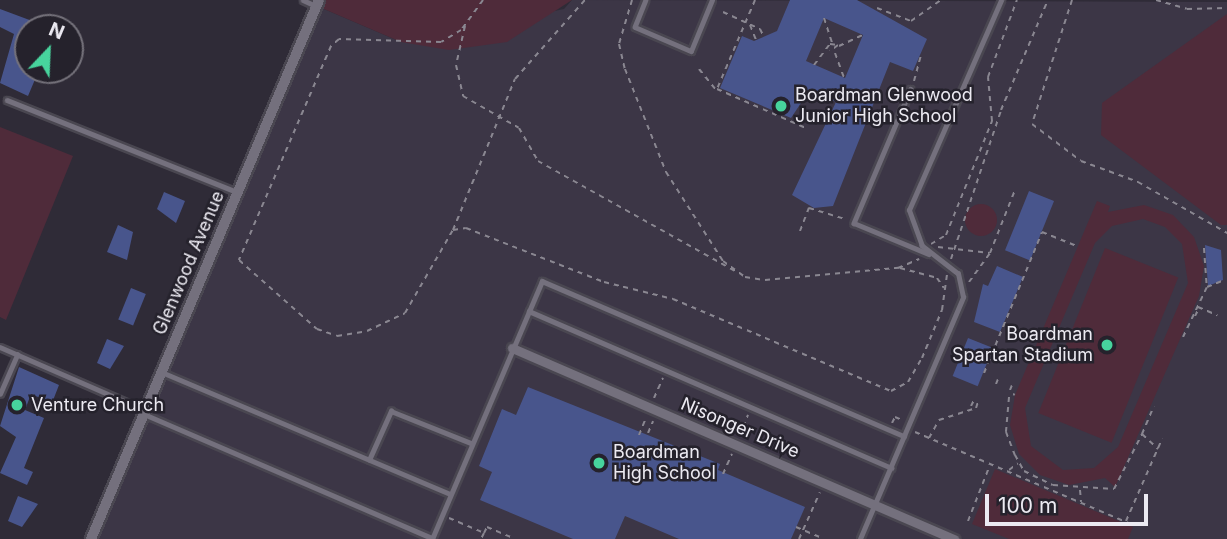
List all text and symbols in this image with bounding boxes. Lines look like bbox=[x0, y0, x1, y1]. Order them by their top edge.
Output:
north arrow bbox=[14, 14, 84, 84]
text: N bbox=[45, 18, 68, 44]
place label: Boardman Glenwood Junior High School bbox=[795, 85, 973, 128]
marker: Boardman Glenwood Junior High School bbox=[773, 98, 789, 114]
street label: Glenwood Avenue bbox=[149, 188, 229, 338]
place label: Boardman Spartan Stadium bbox=[952, 324, 1093, 366]
marker: Boardman Spartan Stadium bbox=[1099, 337, 1115, 353]
street label: Nisonger Drive bbox=[677, 393, 803, 463]
place label: Venture Church bbox=[31, 394, 164, 416]
marker: Venture Church bbox=[9, 397, 25, 413]
place label: Boardman High School bbox=[613, 442, 716, 484]
marker: Boardman High School bbox=[591, 455, 607, 471]
scale bar bbox=[989, 480, 1152, 524]
text: 100 m bbox=[998, 493, 1057, 518]

